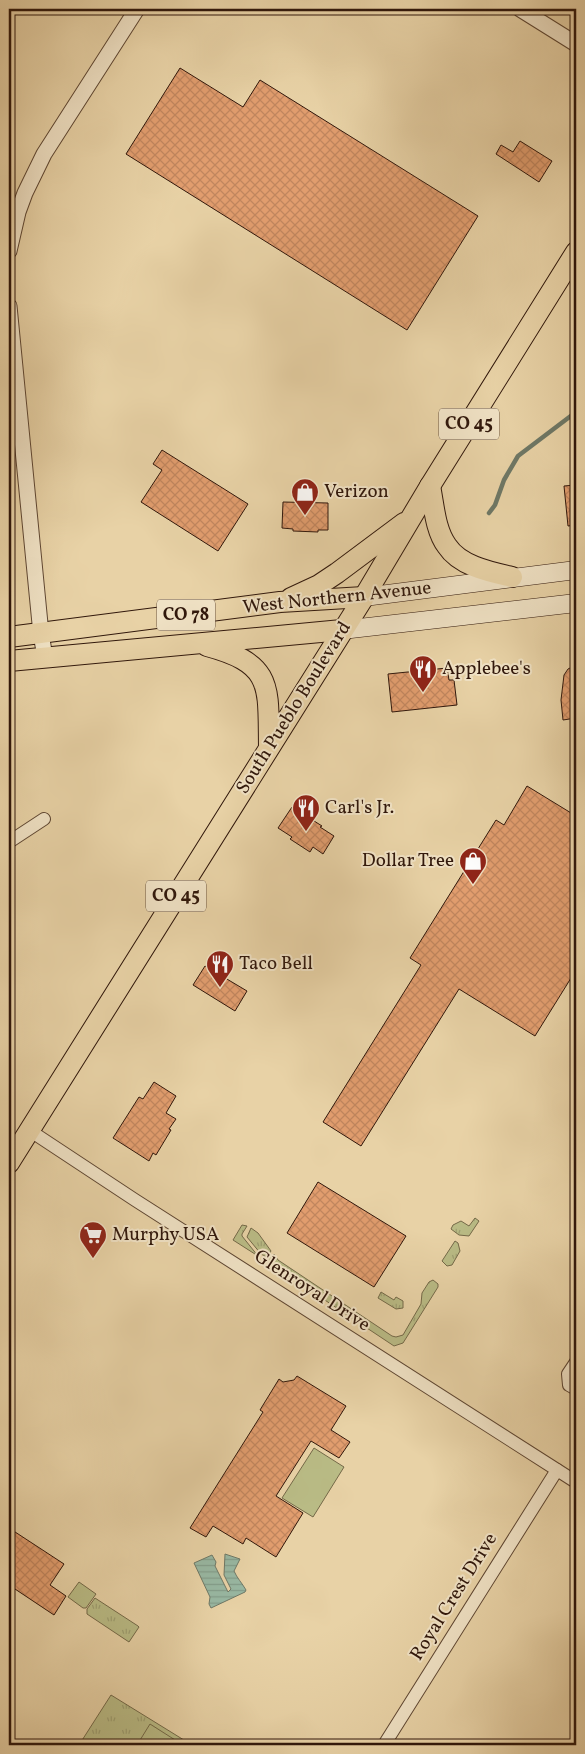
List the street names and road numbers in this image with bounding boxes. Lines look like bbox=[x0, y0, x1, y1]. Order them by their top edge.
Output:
road number: CO 45 bbox=[439, 408, 499, 439]
street label: West Northern Avenue bbox=[241, 575, 433, 621]
road number: CO 78 bbox=[157, 600, 215, 630]
street label: South Pueblo Boulevard bbox=[230, 617, 358, 799]
road number: CO 45 bbox=[146, 880, 206, 911]
street label: Glenroyal Drive bbox=[249, 1244, 375, 1338]
street label: Royal Crest Drive bbox=[404, 1528, 504, 1666]

